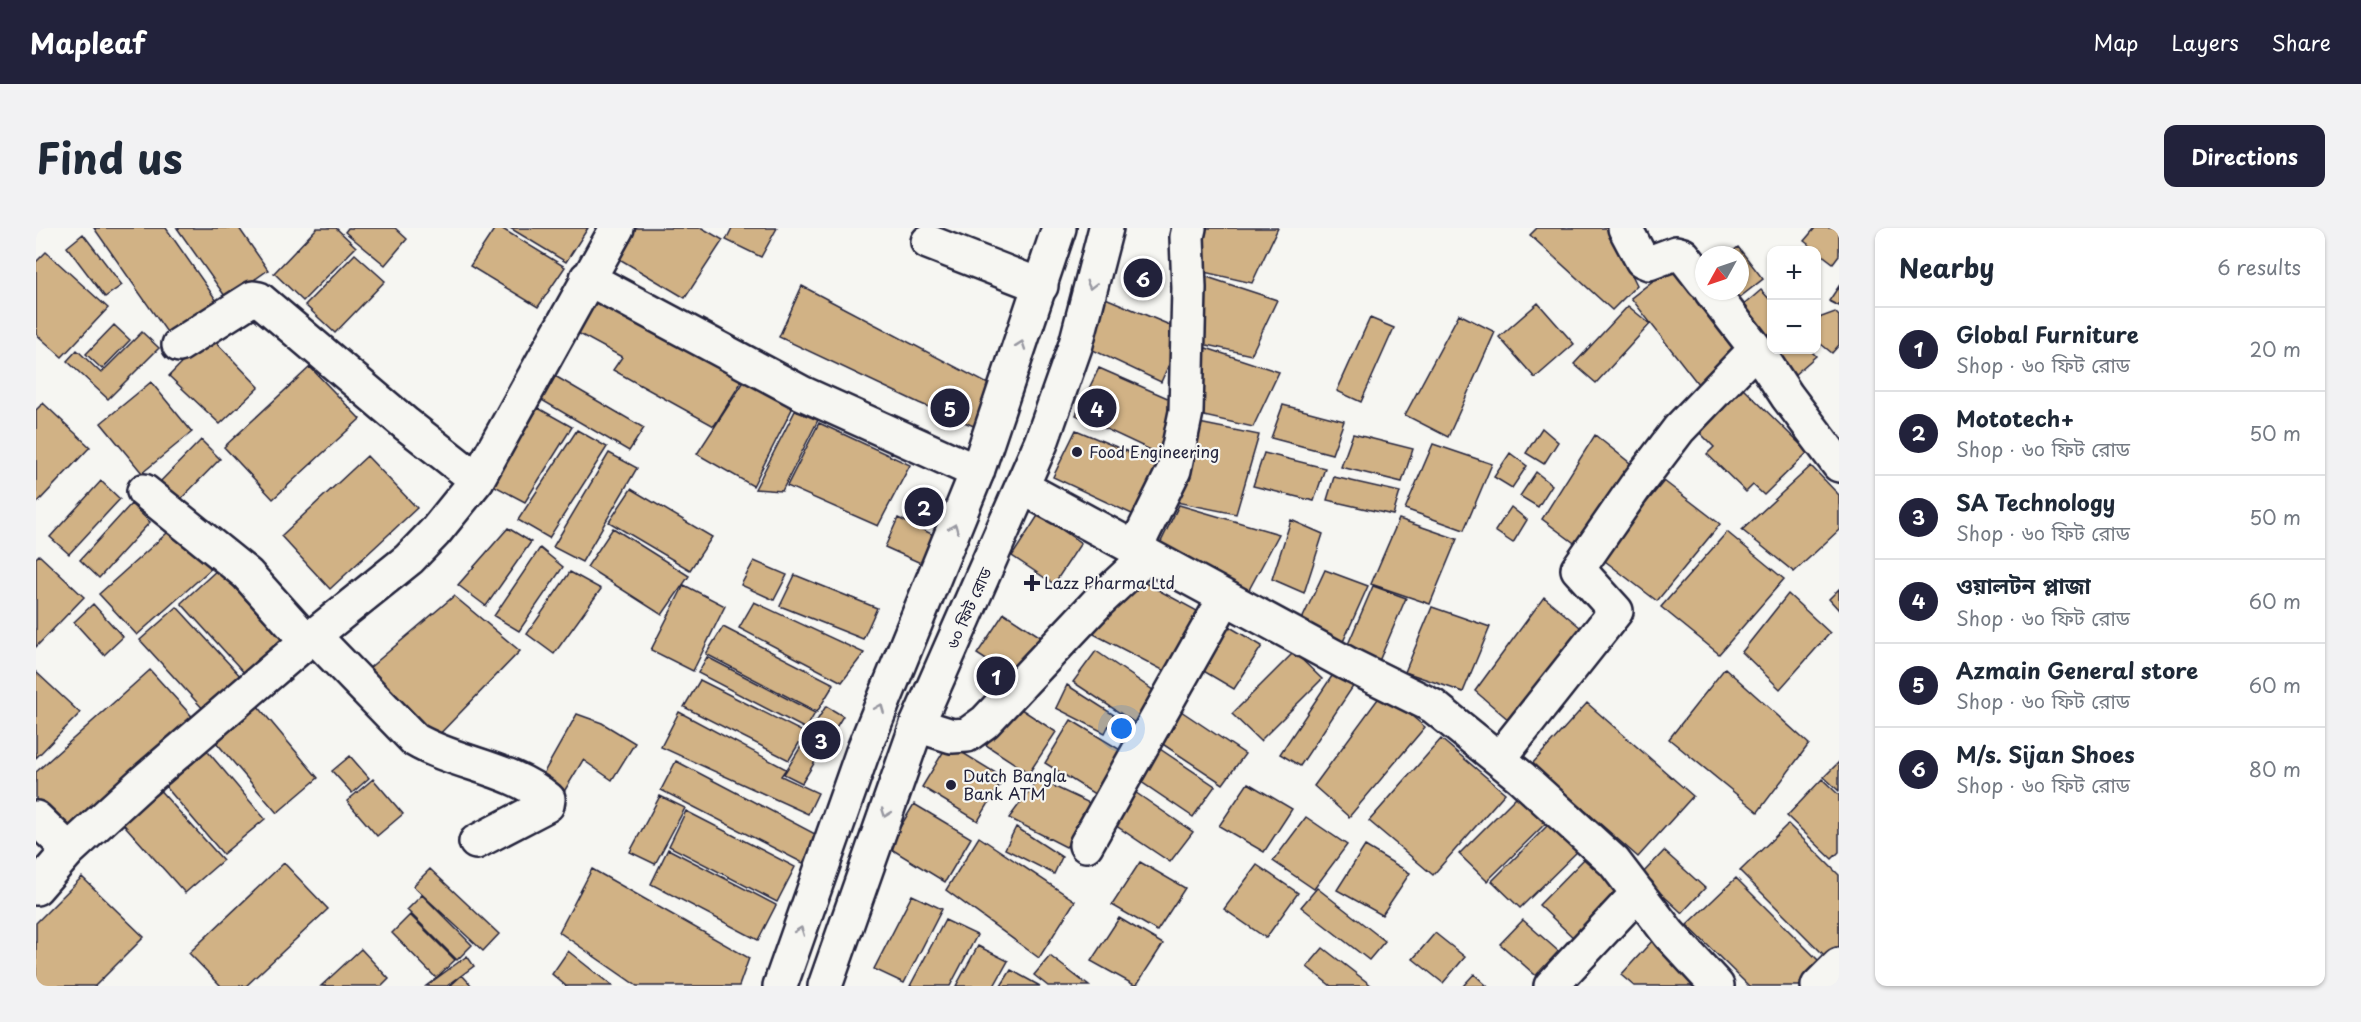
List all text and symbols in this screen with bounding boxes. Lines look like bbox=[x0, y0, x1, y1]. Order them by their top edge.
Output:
text: Mapleaf bbox=[30, 21, 146, 64]
text: Map bbox=[2094, 26, 2138, 58]
text: Layers bbox=[2171, 26, 2239, 58]
text: Share bbox=[2272, 26, 2331, 58]
text: Find us bbox=[36, 125, 183, 188]
button: Directions bbox=[2164, 125, 2325, 187]
north arrow bbox=[1695, 246, 1749, 300]
map controls bbox=[1767, 246, 1821, 354]
button: + bbox=[1767, 246, 1821, 300]
text: Nearby bbox=[1899, 248, 1994, 287]
text: 6 results bbox=[2217, 252, 2301, 282]
pin: 6 bbox=[1124, 256, 1162, 300]
one-way arrow bbox=[1086, 279, 1098, 289]
button: − bbox=[1767, 300, 1821, 354]
text: Global Furniture bbox=[1956, 317, 2139, 350]
text: 1 bbox=[1914, 334, 1923, 364]
text: 20 m bbox=[2249, 334, 2301, 364]
one-way arrow bbox=[1013, 340, 1026, 350]
text: Shop · ৬০ ফিট রোড bbox=[1956, 350, 2130, 380]
pin: 5 bbox=[930, 386, 970, 430]
pin: 4 bbox=[1078, 386, 1116, 430]
text: Mototech+ bbox=[1956, 401, 2075, 434]
text: 2 bbox=[1911, 418, 1926, 448]
text: 50 m bbox=[2249, 418, 2301, 448]
text: Shop · ৬০ ফিট রোড bbox=[1956, 434, 2130, 464]
place label: Food Engineering bbox=[1089, 439, 1219, 463]
marker: Food Engineering bbox=[1070, 445, 1084, 459]
pin: 2 bbox=[904, 484, 944, 530]
text: SA Technology bbox=[1956, 485, 2115, 518]
text: 3 bbox=[1912, 502, 1925, 532]
text: 50 m bbox=[2249, 502, 2301, 532]
text: Shop · ৬০ ফিট রোড bbox=[1956, 518, 2130, 548]
one-way arrow bbox=[947, 523, 959, 534]
street label: ৬০ ফিট রোড bbox=[940, 563, 997, 652]
text: ওয়ালটন প্লাজা bbox=[1956, 568, 2091, 601]
place label: Lazz Pharma Ltd bbox=[1044, 570, 1175, 594]
marker: Lazz Pharma Ltd bbox=[1025, 576, 1039, 590]
text: 4 bbox=[1912, 586, 1925, 616]
text: 60 m bbox=[2249, 586, 2301, 616]
text: Shop · ৬০ ফিট রোড bbox=[1956, 603, 2130, 633]
text: Azmain General store bbox=[1956, 653, 2198, 686]
pin: 1 bbox=[976, 654, 1016, 698]
text: 5 bbox=[1912, 670, 1925, 700]
text: 60 m bbox=[2249, 670, 2301, 700]
text: Shop · ৬০ ফিট রোড bbox=[1956, 686, 2130, 716]
one-way arrow bbox=[873, 703, 885, 714]
your location bbox=[1107, 714, 1136, 743]
pin: 3 bbox=[802, 718, 840, 762]
text: M/s. Sijan Shoes bbox=[1956, 737, 2135, 770]
text: 6 bbox=[1911, 754, 1926, 784]
text: 80 m bbox=[2249, 754, 2301, 784]
place label: Dutch Bangla Bank ATM bbox=[963, 763, 1067, 805]
text: Shop · ৬০ ফিট রোড bbox=[1956, 770, 2130, 800]
marker: Dutch Bangla Bank ATM bbox=[944, 778, 958, 792]
one-way arrow bbox=[881, 806, 893, 817]
one-way arrow bbox=[792, 926, 805, 937]

